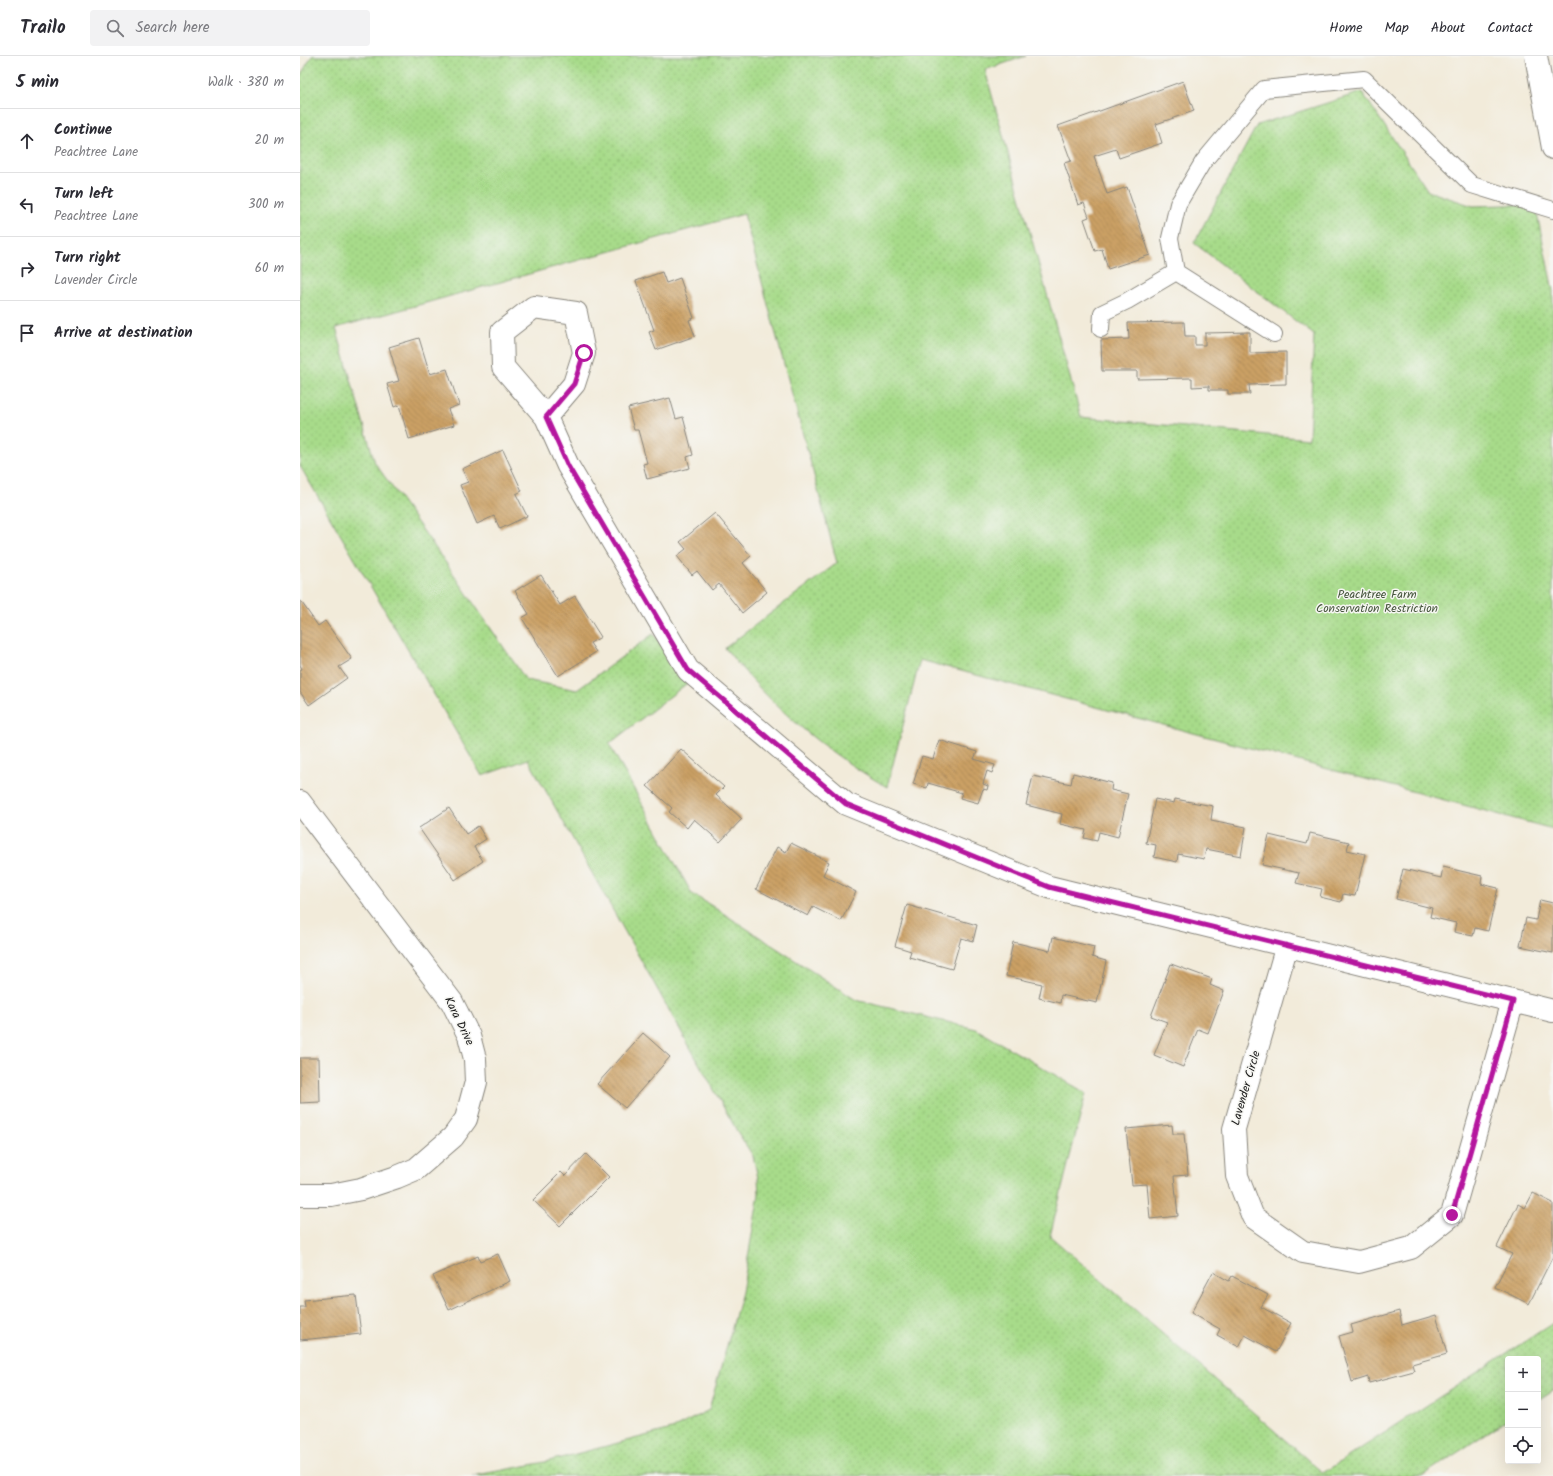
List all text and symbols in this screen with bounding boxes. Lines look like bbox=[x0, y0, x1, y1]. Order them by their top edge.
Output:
search box bbox=[90, 10, 370, 46]
text: Trailo bbox=[20, 13, 66, 43]
text: Search here bbox=[136, 16, 210, 40]
icon: search bbox=[104, 17, 126, 39]
text: Home bbox=[1329, 17, 1363, 39]
text: Map bbox=[1385, 17, 1409, 39]
text: About bbox=[1431, 17, 1465, 39]
text: Contact bbox=[1487, 17, 1533, 39]
text: 5 min bbox=[16, 69, 59, 96]
text: Walk · 380 m bbox=[208, 72, 284, 93]
text: Continue bbox=[54, 118, 112, 142]
icon: ahead bbox=[16, 130, 38, 152]
text: 20 m bbox=[254, 130, 284, 151]
text: Peachtree Lane bbox=[54, 142, 138, 163]
text: Turn left bbox=[54, 182, 114, 206]
icon: left bbox=[16, 194, 38, 216]
text: 300 m bbox=[248, 194, 284, 215]
text: Peachtree Lane bbox=[54, 206, 138, 227]
text: Turn right bbox=[54, 246, 121, 270]
icon: right bbox=[16, 258, 38, 280]
text: 60 m bbox=[255, 258, 284, 279]
text: Lavender Circle bbox=[54, 270, 137, 291]
text: Arrive at destination bbox=[54, 321, 193, 345]
icon: arrive bbox=[16, 322, 38, 344]
route start bbox=[575, 344, 593, 362]
park label: Peachtree Farm Conservation Restriction bbox=[1316, 585, 1438, 618]
street label: Kara Drive bbox=[439, 993, 479, 1049]
street label: Lavender Circle bbox=[1226, 1048, 1266, 1128]
route end bbox=[1443, 1206, 1461, 1224]
map controls bbox=[1505, 1356, 1541, 1464]
button: + bbox=[1505, 1356, 1541, 1392]
button: − bbox=[1505, 1392, 1541, 1428]
button: locate bbox=[1505, 1428, 1541, 1464]

